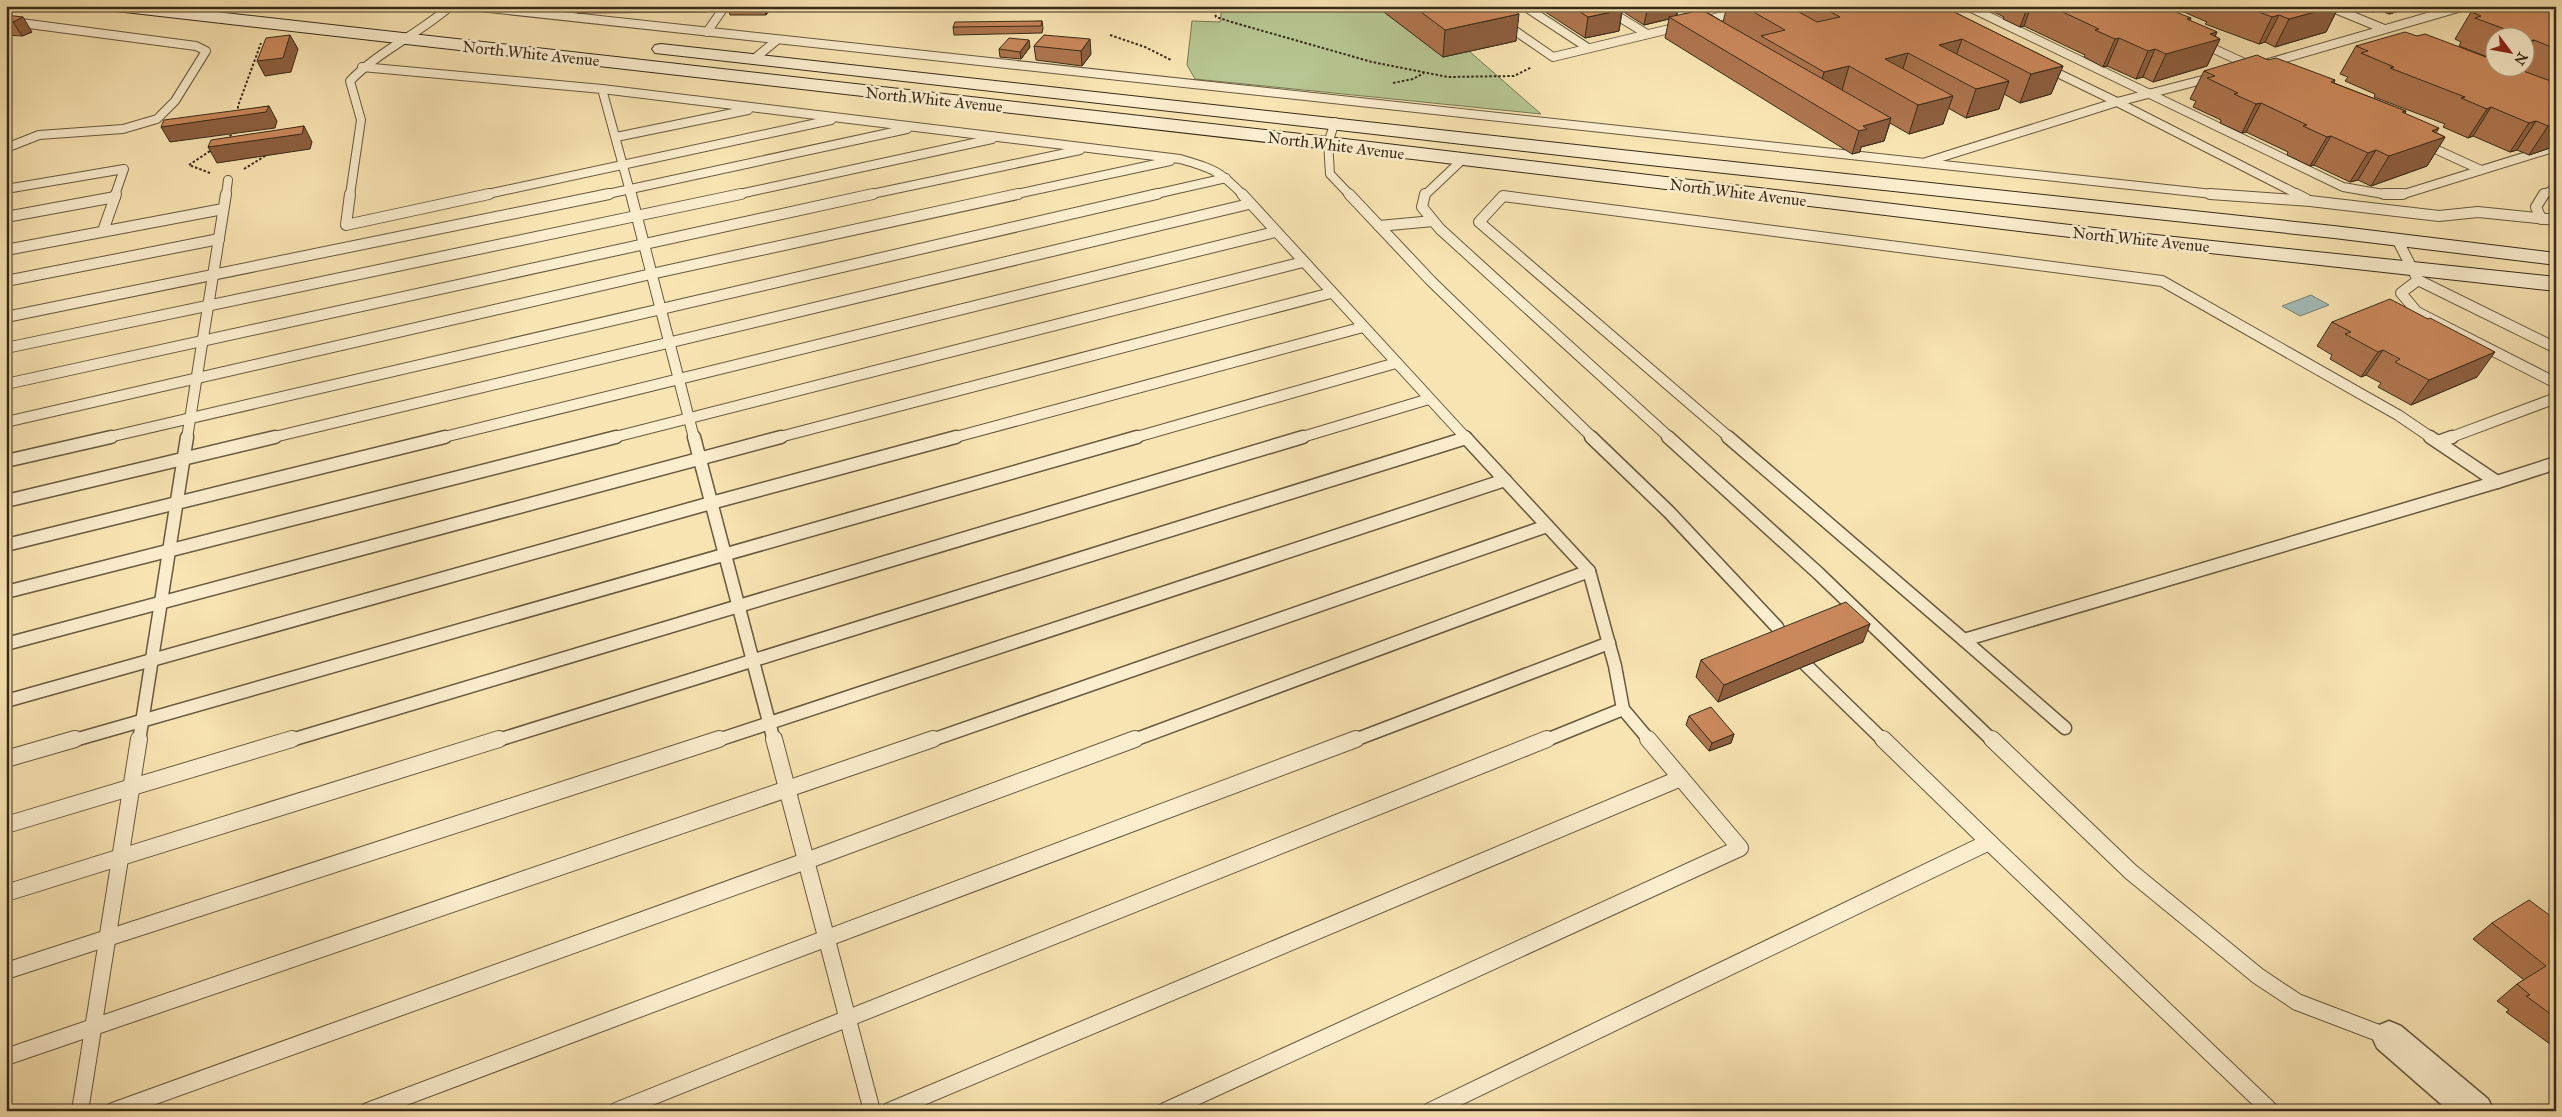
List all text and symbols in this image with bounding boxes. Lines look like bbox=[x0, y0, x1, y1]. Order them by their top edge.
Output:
north arrow bbox=[2484, 28, 2534, 78]
street label: North White Avenue bbox=[461, 37, 601, 70]
text: N bbox=[2510, 49, 2531, 68]
street label: North White Avenue bbox=[864, 83, 1004, 116]
street label: North White Avenue bbox=[1266, 128, 1406, 163]
street label: North White Avenue bbox=[1668, 175, 1808, 210]
street label: North White Avenue bbox=[2071, 223, 2211, 256]

